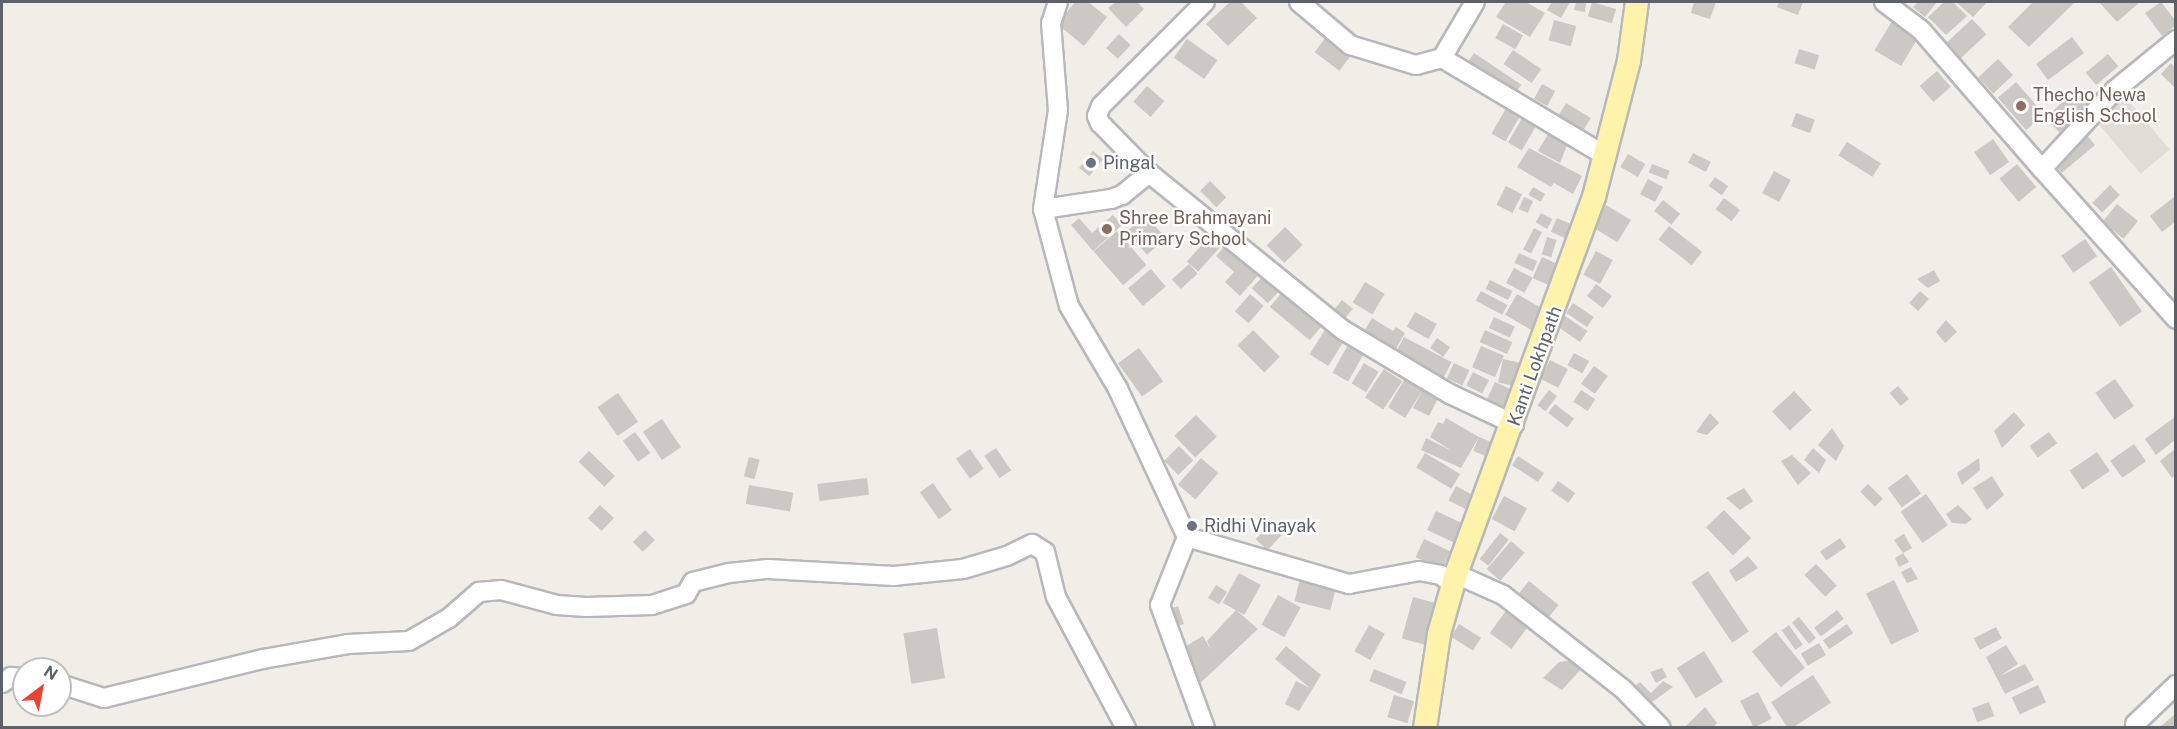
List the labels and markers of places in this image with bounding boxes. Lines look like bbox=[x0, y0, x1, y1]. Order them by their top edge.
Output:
place label: Thecho Newa English School bbox=[2033, 85, 2157, 128]
marker: Thecho Newa English School bbox=[2014, 99, 2028, 113]
place label: Pingal bbox=[1103, 152, 1156, 174]
marker: Pingal bbox=[1084, 156, 1098, 170]
place label: Shree Brahmayani Primary School bbox=[1119, 208, 1272, 250]
marker: Shree Brahmayani Primary School bbox=[1100, 222, 1114, 236]
place label: Ridhi Vinayak bbox=[1204, 515, 1317, 537]
marker: Ridhi Vinayak bbox=[1185, 519, 1199, 533]

